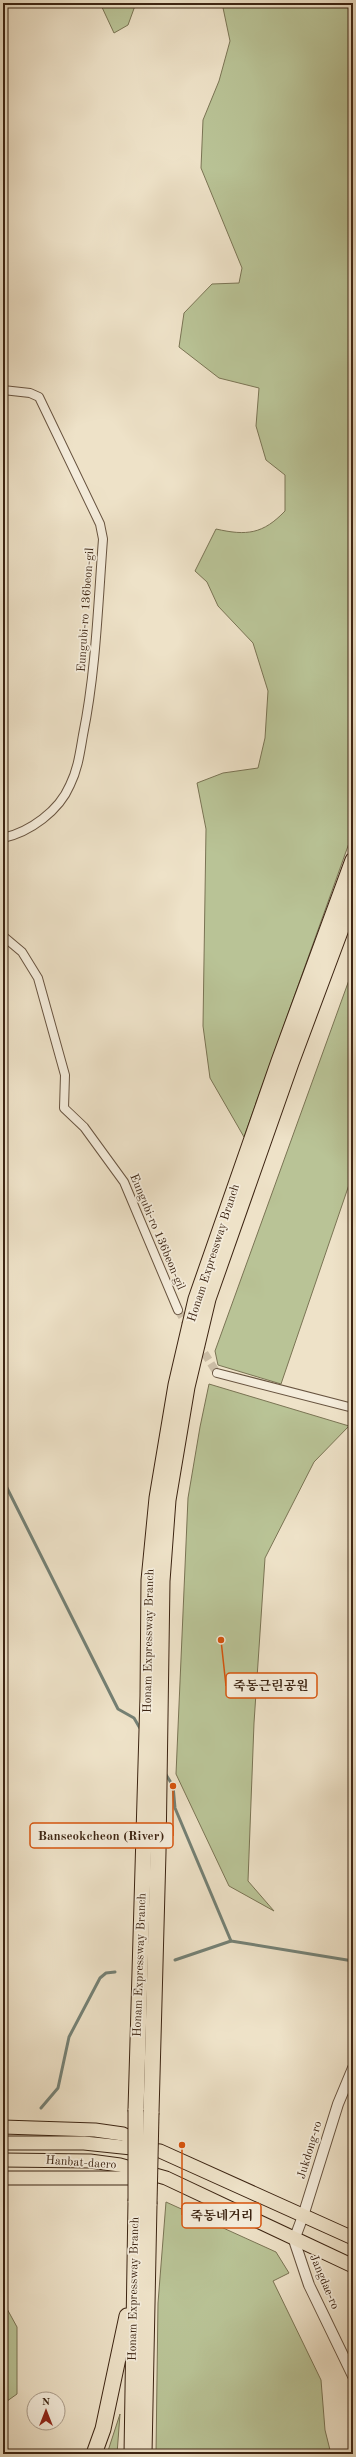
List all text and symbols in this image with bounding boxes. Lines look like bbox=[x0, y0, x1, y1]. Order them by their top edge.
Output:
street label: Eungubi-ro 136beon-gil bbox=[76, 547, 96, 673]
street label: Eungubi-ro 136beon-gil bbox=[127, 1172, 187, 1292]
street label: Honam Expressway Branch bbox=[186, 1182, 242, 1323]
street label: Honam Expressway Branch bbox=[142, 1568, 156, 1713]
callout: 죽동근린공원 bbox=[226, 1673, 317, 1698]
text: 죽동근린공원 bbox=[233, 1678, 309, 1693]
callout: Banseokcheon (River) bbox=[30, 1823, 173, 1848]
text: Banseokcheon (River) bbox=[38, 1830, 164, 1843]
street label: Honam Expressway Branch bbox=[131, 1892, 149, 2037]
street label: Jukdong-ro bbox=[296, 2120, 324, 2180]
street label: Hanbat-daero bbox=[45, 2155, 117, 2171]
callout: 죽동네거리 bbox=[182, 2203, 261, 2228]
text: 죽동네거리 bbox=[191, 2208, 253, 2223]
street label: Honam Expressway Branch bbox=[127, 2216, 141, 2361]
street label: Jangdae-ro bbox=[307, 2253, 341, 2311]
north arrow bbox=[26, 2391, 66, 2431]
text: N bbox=[42, 2397, 51, 2408]

